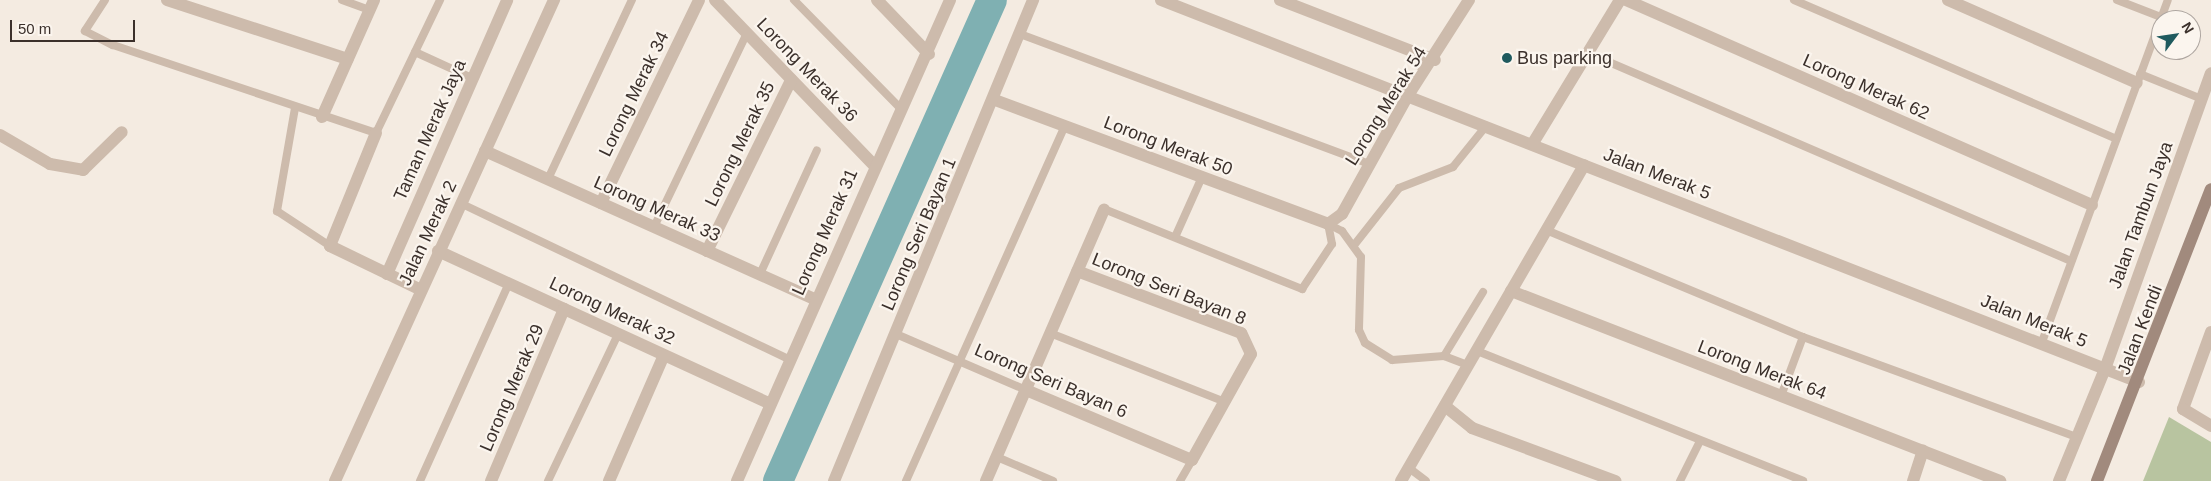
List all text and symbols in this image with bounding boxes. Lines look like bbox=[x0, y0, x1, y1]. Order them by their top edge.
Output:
scale bar bbox=[12, 10, 138, 42]
north arrow bbox=[2151, 10, 2201, 60]
street label: Lorong Merak 36 bbox=[752, 14, 862, 126]
text: N bbox=[2179, 19, 2197, 36]
text: 50 m bbox=[18, 20, 51, 37]
street label: Lorong Merak 34 bbox=[594, 28, 674, 160]
street label: Lorong Merak 54 bbox=[1341, 43, 1431, 169]
place label: Bus parking bbox=[1517, 47, 1612, 69]
street label: Lorong Merak 62 bbox=[1799, 49, 1933, 125]
marker: Bus parking bbox=[1501, 52, 1513, 64]
street label: Taman Merak Jaya bbox=[389, 56, 471, 204]
street label: Lorong Merak 35 bbox=[700, 78, 780, 210]
street label: Lorong Merak 50 bbox=[1101, 112, 1235, 180]
street label: Jalan Tambun Jaya bbox=[2104, 138, 2178, 292]
street label: Jalan Merak 5 bbox=[1600, 144, 1714, 204]
street label: Lorong Seri Bayan 1 bbox=[877, 154, 961, 314]
street label: Lorong Merak 31 bbox=[787, 165, 863, 299]
street label: Lorong Merak 33 bbox=[590, 171, 724, 247]
street label: Jalan Merak 2 bbox=[394, 177, 462, 289]
street label: Lorong Seri Bayan 8 bbox=[1089, 248, 1249, 330]
street label: Lorong Merak 32 bbox=[546, 272, 678, 350]
street label: Jalan Kendi bbox=[2113, 282, 2167, 378]
street label: Jalan Merak 5 bbox=[1978, 290, 2090, 352]
street label: Lorong Merak 29 bbox=[475, 321, 549, 455]
street label: Lorong Merak 64 bbox=[1695, 336, 1829, 404]
street label: Lorong Seri Bayan 6 bbox=[971, 339, 1131, 423]

